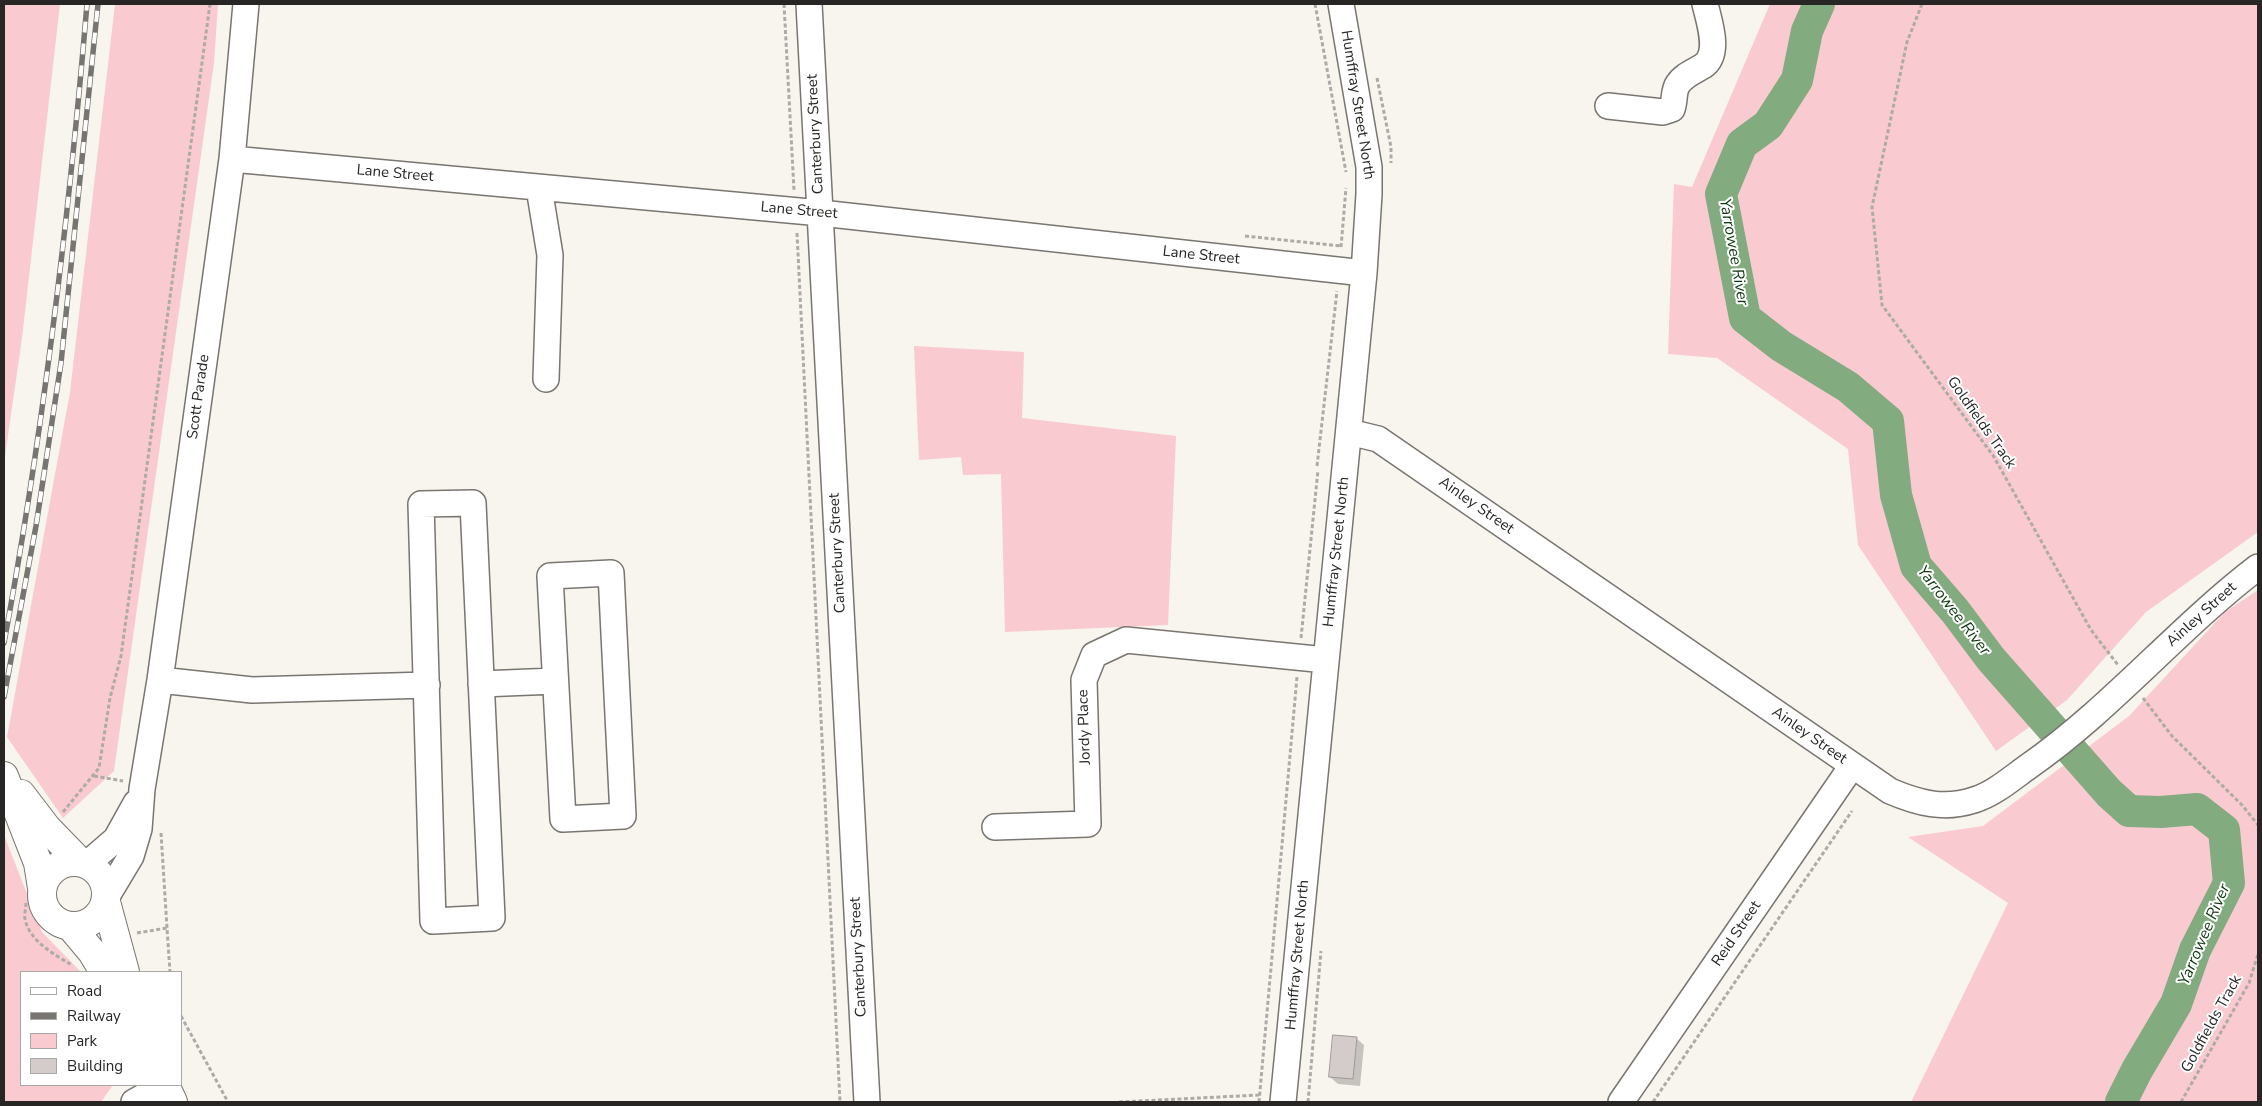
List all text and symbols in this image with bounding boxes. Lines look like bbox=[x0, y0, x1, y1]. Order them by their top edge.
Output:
street label: Humffray Street North bbox=[1336, 29, 1378, 181]
street label: Canterbury Street bbox=[804, 73, 828, 195]
street label: Lane Street bbox=[356, 162, 434, 186]
water label: Yarrowee River bbox=[1714, 197, 1752, 307]
street label: Lane Street bbox=[760, 199, 838, 223]
street label: Lane Street bbox=[1162, 243, 1240, 269]
street label: Scott Parade bbox=[184, 353, 214, 441]
street label: Goldfields Track bbox=[1943, 373, 2019, 473]
street label: Ainley Street bbox=[1435, 473, 1517, 539]
street label: Humffray Street North bbox=[1320, 476, 1354, 628]
street label: Canterbury Street bbox=[826, 492, 850, 614]
water label: Yarrowee River bbox=[1912, 562, 1994, 660]
street label: Ainley Street bbox=[2163, 579, 2241, 651]
street label: Jordy Place bbox=[1075, 689, 1095, 765]
street label: Ainley Street bbox=[1768, 703, 1850, 769]
street label: Humffray Street North bbox=[1282, 879, 1314, 1031]
water label: Yarrowee River bbox=[2175, 881, 2235, 989]
street label: Canterbury Street bbox=[847, 896, 871, 1018]
street label: Reid Street bbox=[1709, 898, 1765, 970]
legend bbox=[20, 971, 182, 1086]
street label: Goldfields Track bbox=[2178, 972, 2246, 1076]
text: Road bbox=[67, 981, 102, 1001]
text: Railway bbox=[67, 1006, 121, 1026]
text: Park bbox=[67, 1031, 97, 1051]
text: Building bbox=[67, 1056, 123, 1076]

